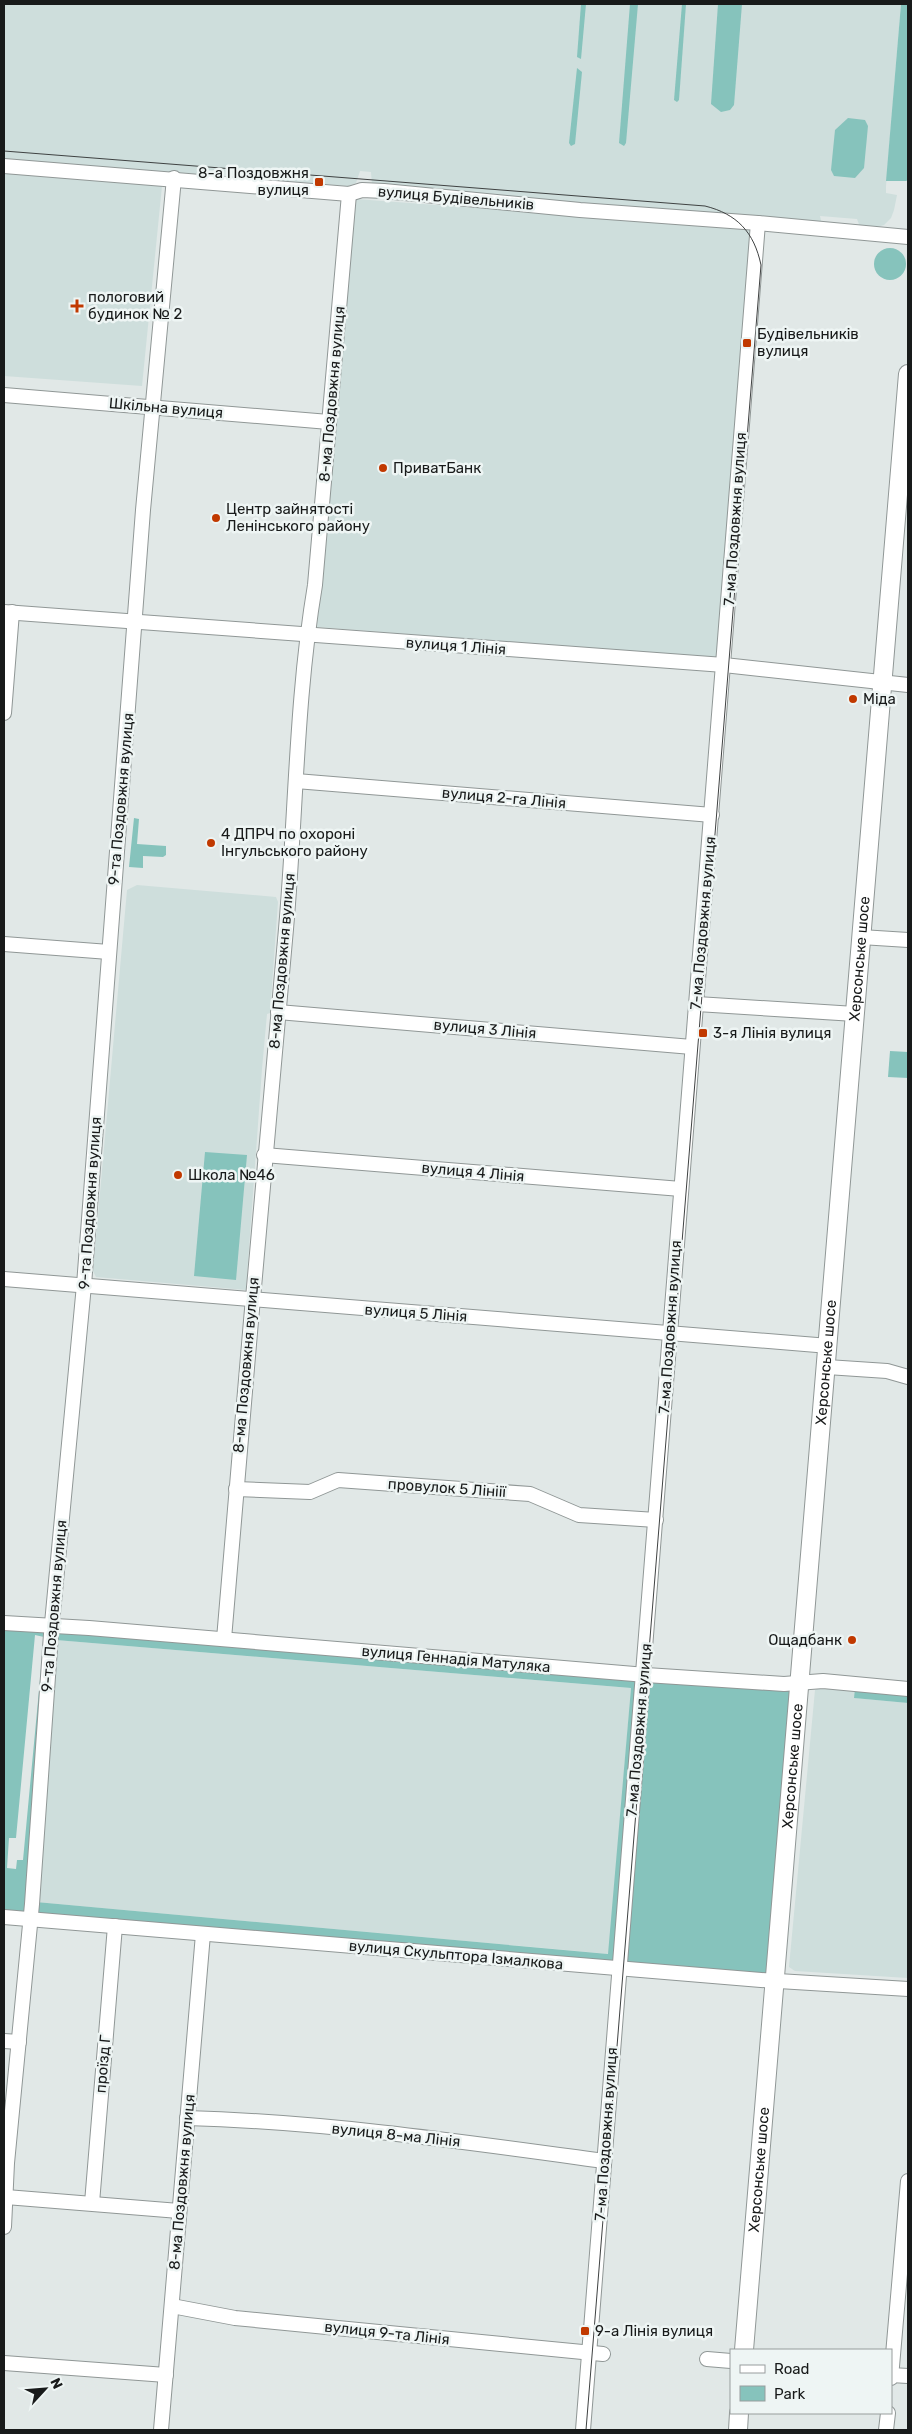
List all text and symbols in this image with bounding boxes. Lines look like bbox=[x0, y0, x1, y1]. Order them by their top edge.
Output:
place label: 8-а Поздовжня вулиця bbox=[198, 164, 309, 199]
marker: 8-а Поздовжня вулиця bbox=[313, 176, 325, 188]
street label: вулиця Будівельників bbox=[377, 182, 535, 214]
place label: пологовий будинок № 2 bbox=[88, 288, 183, 323]
marker: пологовий будинок № 2 bbox=[70, 299, 84, 313]
street label: 8-ма Поздовжня вулиця bbox=[315, 305, 349, 483]
place label: Будівельників вулиця bbox=[757, 325, 859, 360]
marker: Будівельників вулиця bbox=[741, 337, 753, 349]
street label: Шкільна вулиця bbox=[108, 394, 224, 422]
street label: 7-ма Поздовжня вулиця bbox=[720, 432, 750, 606]
place label: ПриватБанк bbox=[393, 459, 481, 477]
marker: ПриватБанк bbox=[377, 462, 389, 474]
place label: Центр зайнятості Ленінського району bbox=[226, 500, 370, 535]
marker: Центр зайнятості Ленінського району bbox=[210, 512, 222, 524]
street label: вулиця 1 Лінія bbox=[405, 634, 507, 658]
place label: Міда bbox=[863, 690, 896, 708]
marker: Міда bbox=[847, 693, 859, 705]
street label: 9-та Поздовжня вулиця bbox=[104, 712, 138, 886]
street label: вулиця 2-га Лінія bbox=[441, 784, 567, 812]
place label: 4 ДПРЧ по охороні Інгульського району bbox=[221, 825, 368, 860]
street label: 7-ма Поздовжня вулиця bbox=[686, 836, 720, 1010]
marker: 4 ДПРЧ по охороні Інгульського району bbox=[205, 837, 217, 849]
street label: 8-ма Поздовжня вулиця bbox=[265, 872, 299, 1050]
street label: Херсонське шосе bbox=[845, 895, 874, 1022]
street label: вулиця 3 Лінія bbox=[433, 1016, 537, 1042]
place label: 3-я Лінія вулиця bbox=[713, 1024, 831, 1042]
marker: 3-я Лінія вулиця bbox=[697, 1027, 709, 1039]
street label: 9-та Поздовжня вулиця bbox=[75, 1116, 105, 1290]
street label: вулиця 4 Лінія bbox=[421, 1159, 525, 1185]
place label: Школа №46 bbox=[188, 1166, 275, 1184]
marker: Школа №46 bbox=[172, 1169, 184, 1181]
street label: 7-ма Поздовжня вулиця bbox=[655, 1240, 685, 1414]
street label: 8-ма Поздовжня вулиця bbox=[229, 1276, 263, 1454]
street label: Херсонське шосе bbox=[812, 1299, 840, 1426]
street label: вулиця 5 Лінія bbox=[364, 1300, 468, 1326]
street label: провулок 5 Лініії bbox=[387, 1475, 507, 1501]
street label: 9-та Поздовжня вулиця bbox=[37, 1519, 71, 1693]
place label: Ощадбанк bbox=[768, 1631, 842, 1649]
marker: Ощадбанк bbox=[846, 1634, 858, 1646]
street label: вулиця Геннадія Матуляка bbox=[361, 1642, 551, 1676]
street label: 7-ма Поздовжня вулиця bbox=[622, 1643, 656, 1817]
street label: Херсонське шосе bbox=[778, 1703, 807, 1829]
street label: вулиця Скульптора Ізмалкова bbox=[348, 1937, 564, 1973]
street label: проїзд Г bbox=[91, 2034, 115, 2094]
street label: 7-ма Поздовжня вулиця bbox=[591, 2047, 621, 2221]
street label: 8-ма Поздовжня вулиця bbox=[165, 2093, 199, 2271]
street label: Херсонське шосе bbox=[745, 2106, 773, 2233]
street label: вулиця 8-ма Лінія bbox=[331, 2119, 461, 2151]
street label: вулиця 9-та Лінія bbox=[323, 2317, 451, 2349]
place label: 9-а Лінія вулиця bbox=[595, 2322, 713, 2340]
marker: 9-а Лінія вулиця bbox=[579, 2325, 591, 2337]
legend bbox=[730, 2349, 892, 2414]
text: Road bbox=[774, 2360, 810, 2378]
north arrow bbox=[20, 2364, 70, 2414]
text: N bbox=[46, 2375, 66, 2392]
text: Park bbox=[774, 2385, 805, 2403]

